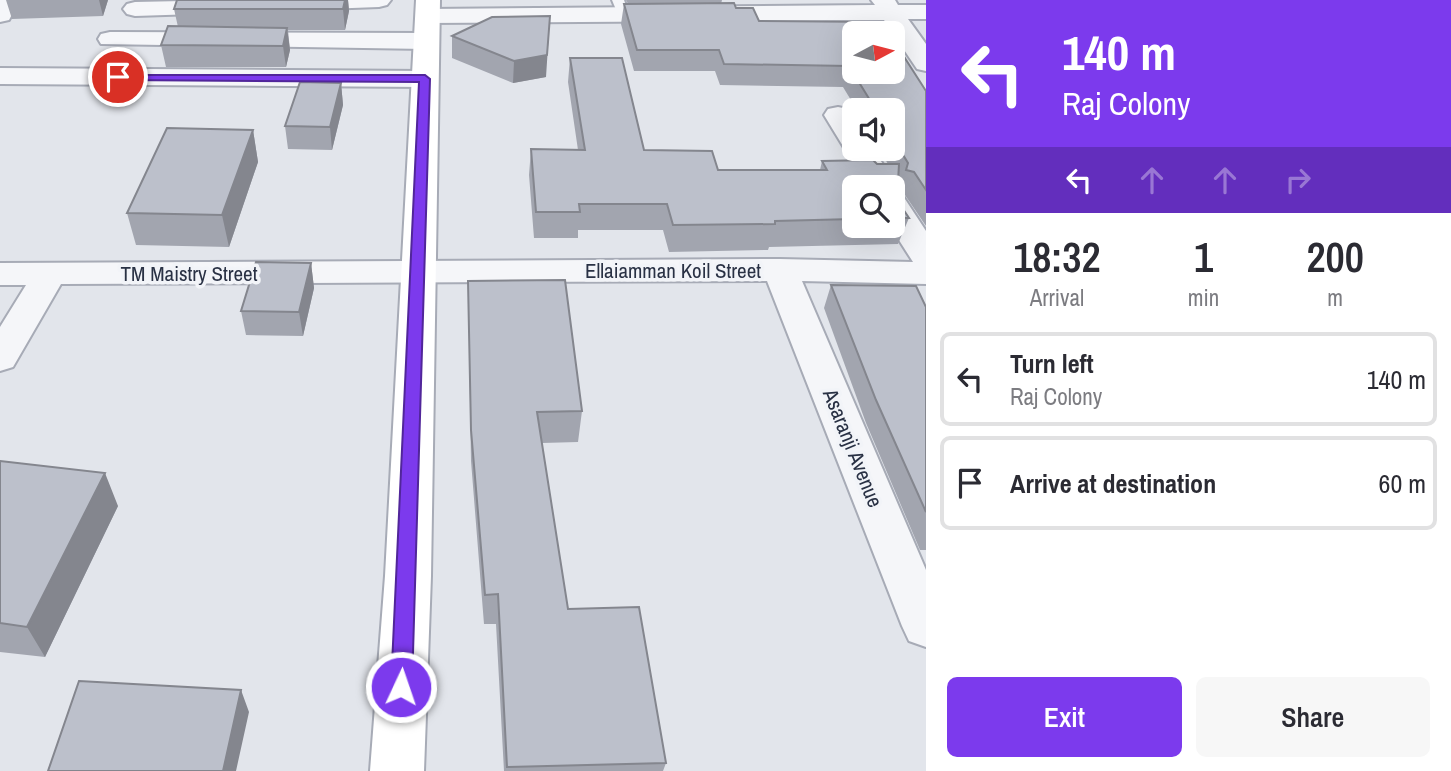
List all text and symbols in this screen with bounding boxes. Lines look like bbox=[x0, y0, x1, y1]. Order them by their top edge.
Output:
text: 140 m bbox=[1062, 19, 1176, 85]
north arrow bbox=[842, 21, 905, 84]
map controls bbox=[842, 21, 905, 238]
icon: left bbox=[947, 28, 1038, 119]
pin bbox=[88, 47, 148, 107]
icon: arrive bbox=[99, 58, 137, 96]
text: Raj Colony bbox=[1062, 82, 1190, 125]
button: sound bbox=[842, 98, 905, 161]
icon: left bbox=[1060, 161, 1098, 199]
icon: ahead bbox=[1133, 161, 1171, 199]
icon: ahead bbox=[1206, 161, 1244, 199]
icon: right bbox=[1279, 161, 1317, 199]
button: search bbox=[842, 175, 905, 238]
text: 18:32 bbox=[1013, 229, 1101, 285]
text: 1 bbox=[1194, 229, 1213, 285]
text: 200 bbox=[1306, 229, 1364, 285]
street label: Ellaiamman Koil Street bbox=[585, 256, 761, 285]
street label: TM Maistry Street bbox=[121, 259, 258, 288]
text: Arrival bbox=[1030, 282, 1084, 313]
text: min bbox=[1188, 282, 1219, 313]
text: m bbox=[1327, 282, 1343, 313]
text: Turn left bbox=[1010, 346, 1094, 381]
icon: left bbox=[951, 360, 989, 398]
text: 140 m bbox=[1367, 362, 1426, 397]
text: Raj Colony bbox=[1010, 381, 1102, 412]
street label: Asaranji Avenue bbox=[816, 384, 890, 511]
icon: arrive bbox=[951, 464, 989, 502]
text: Arrive at destination bbox=[1010, 466, 1216, 501]
text: 60 m bbox=[1379, 466, 1426, 501]
position arrow bbox=[364, 650, 438, 724]
button: Exit bbox=[947, 677, 1182, 757]
button: Share bbox=[1196, 677, 1430, 757]

